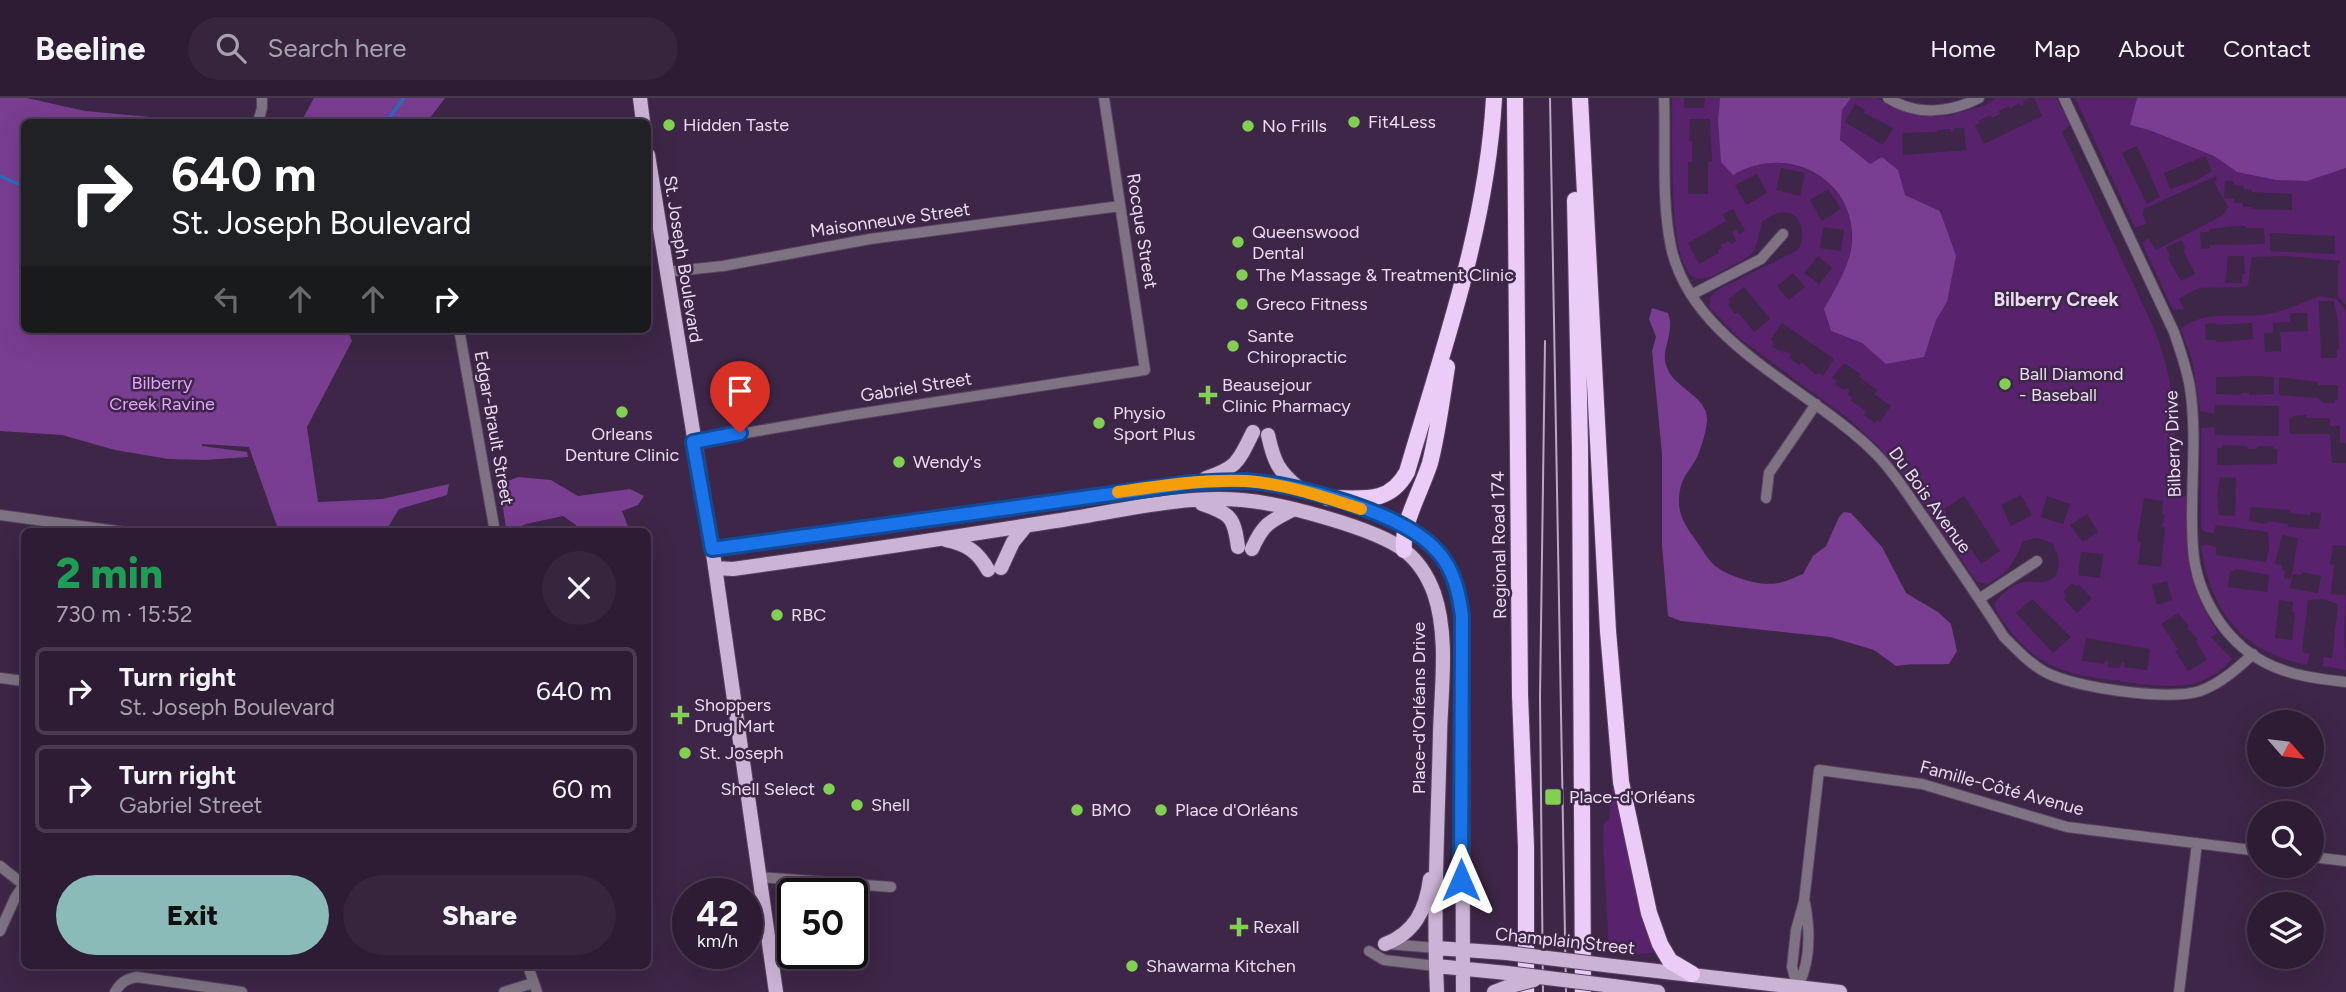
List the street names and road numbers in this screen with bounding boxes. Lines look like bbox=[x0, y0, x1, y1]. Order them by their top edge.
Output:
street label: Rocque Street bbox=[1122, 172, 1162, 290]
street label: St. Joseph Boulevard bbox=[659, 174, 707, 344]
street label: Maisonneuve Street bbox=[809, 198, 972, 242]
street label: Edgar-Brault Street bbox=[470, 349, 518, 507]
street label: Gabriel Street bbox=[859, 367, 973, 407]
street label: Bilberry Drive bbox=[2160, 390, 2186, 498]
street label: Du Bois Avenue bbox=[1884, 442, 1976, 558]
street label: Regional Road 174 bbox=[1487, 471, 1511, 619]
street label: Place-d'Orléans Drive bbox=[1408, 622, 1430, 794]
street label: Famille-Côté Avenue bbox=[1918, 756, 2087, 821]
street label: Champlain Street bbox=[1494, 923, 1636, 959]

